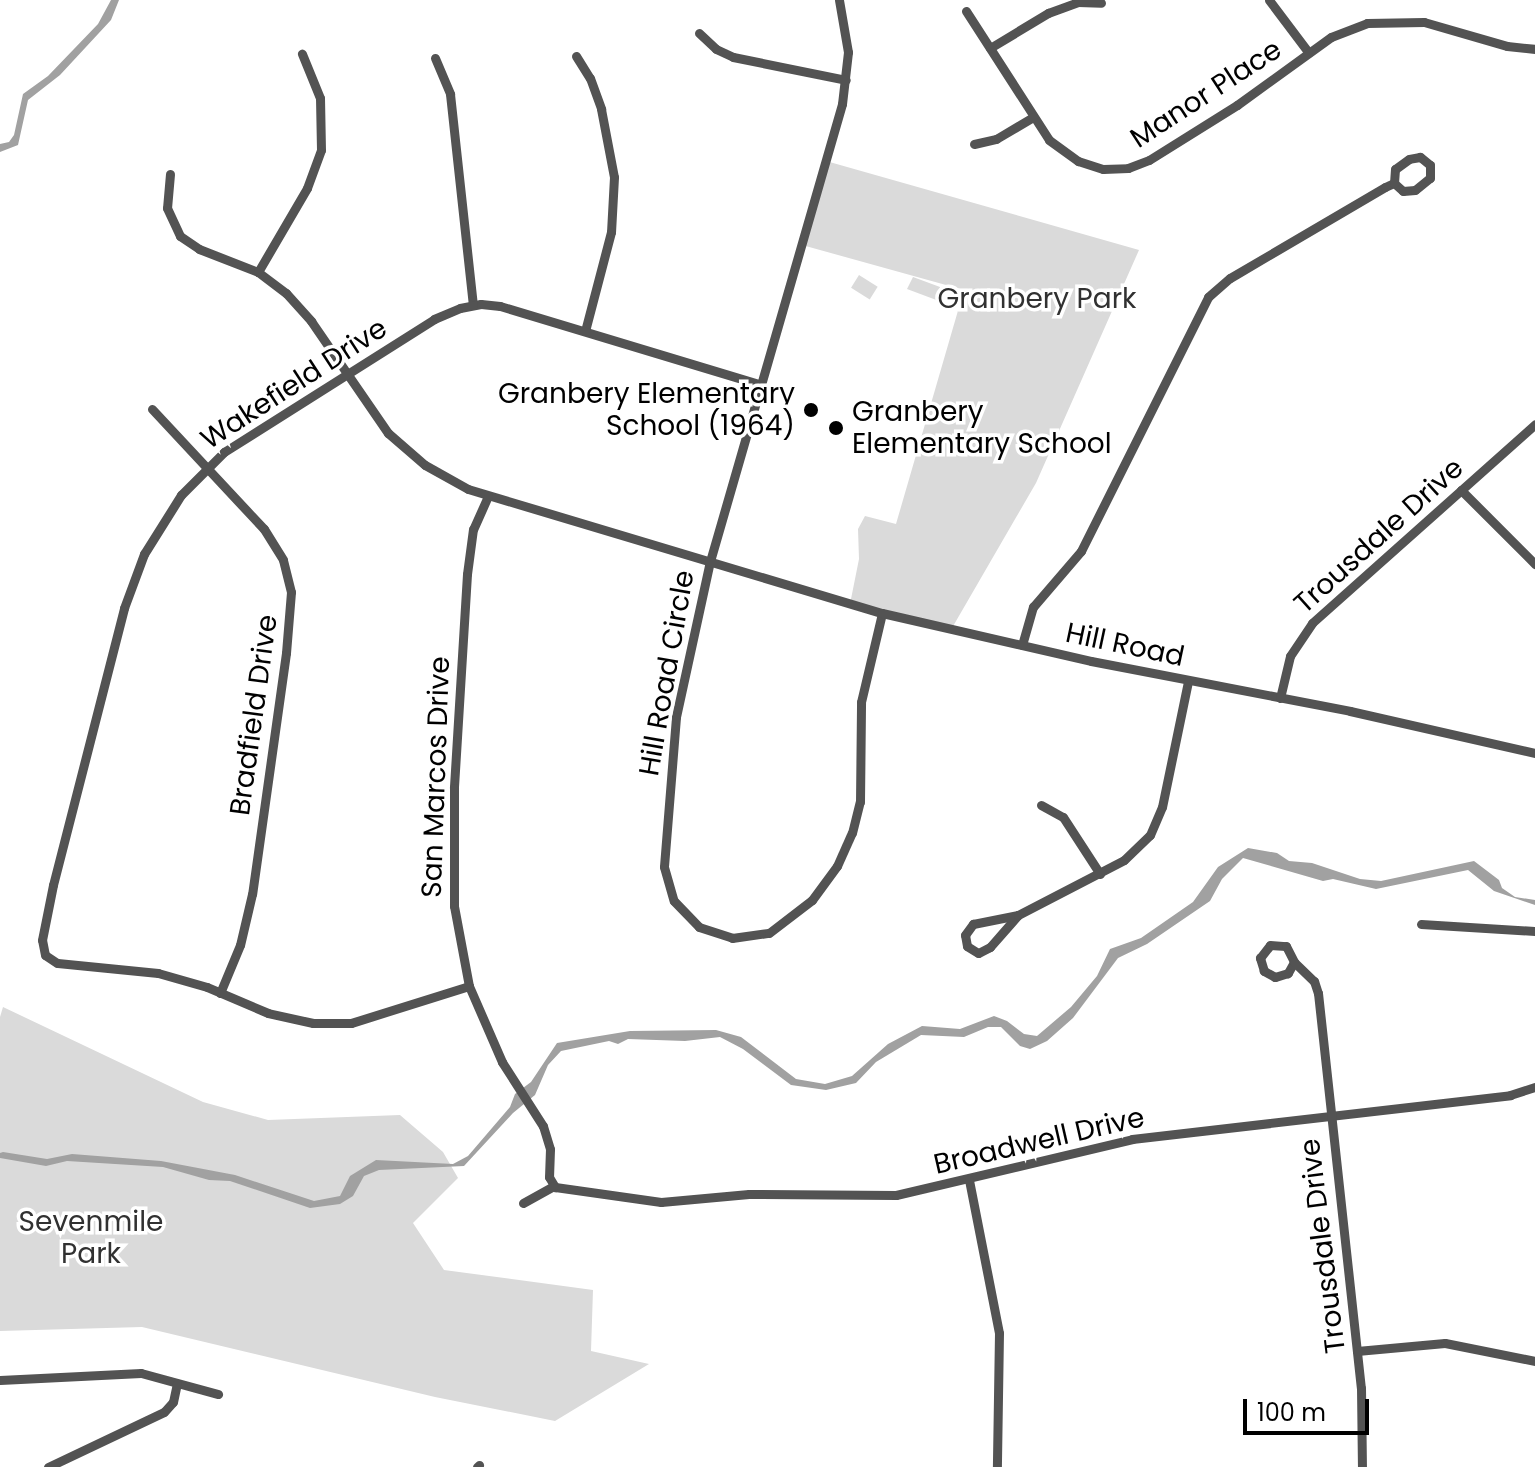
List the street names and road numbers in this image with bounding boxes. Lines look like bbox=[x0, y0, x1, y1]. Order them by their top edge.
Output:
street label: Manor Place bbox=[1124, 33, 1288, 155]
street label: Wakefield Drive bbox=[195, 311, 393, 457]
street label: Trousdale Drive bbox=[1288, 451, 1470, 621]
street label: Hill Road Circle bbox=[632, 568, 702, 778]
street label: Bradfield Drive bbox=[223, 612, 285, 818]
street label: Hill Road bbox=[1063, 616, 1187, 674]
street label: San Marcos Drive bbox=[415, 656, 457, 898]
street label: Broadwell Drive bbox=[930, 1100, 1148, 1182]
street label: Trousdale Drive bbox=[1293, 1137, 1353, 1355]

